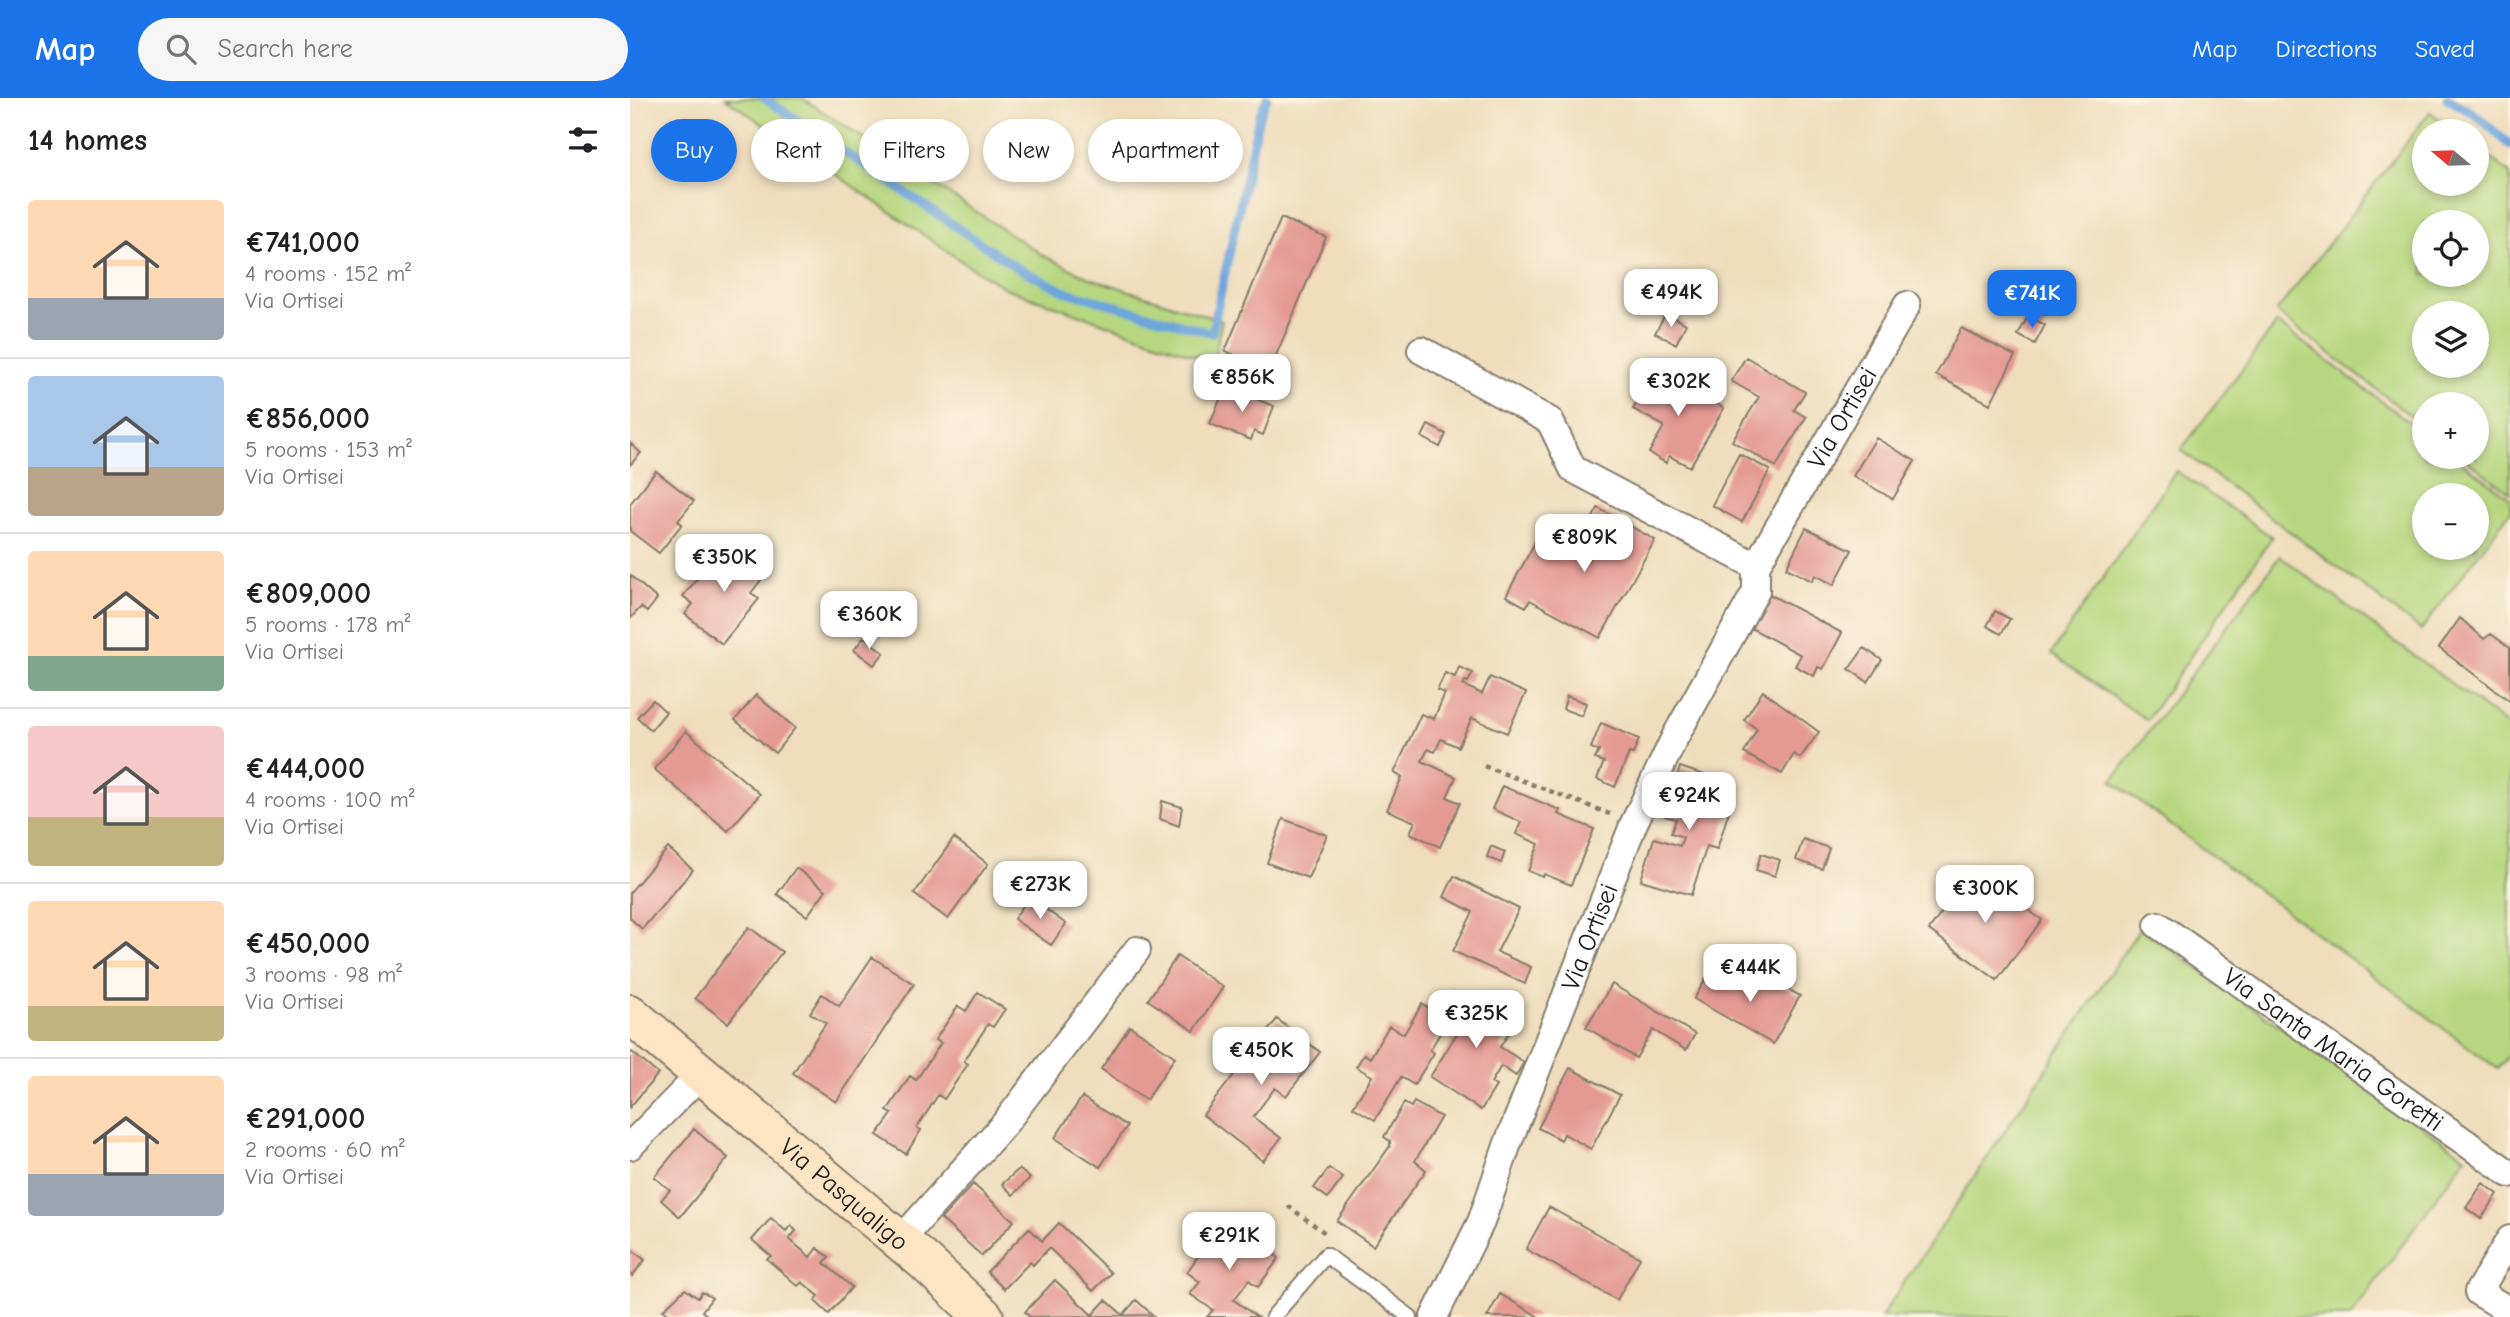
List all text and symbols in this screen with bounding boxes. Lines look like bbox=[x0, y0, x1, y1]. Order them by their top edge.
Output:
search box bbox=[138, 18, 628, 81]
text: Map bbox=[35, 30, 96, 68]
icon: search bbox=[162, 30, 200, 68]
text: Search here bbox=[218, 34, 353, 64]
text: Map bbox=[2192, 35, 2238, 63]
text: Directions bbox=[2276, 35, 2377, 63]
text: Saved bbox=[2415, 35, 2475, 63]
chip: Buy bbox=[651, 119, 737, 182]
chip: Rent bbox=[751, 119, 845, 182]
chip: Filters bbox=[859, 119, 969, 182]
chip: New bbox=[983, 119, 1074, 182]
chip: Apartment bbox=[1088, 119, 1243, 182]
north arrow bbox=[2412, 119, 2488, 196]
map controls bbox=[2412, 119, 2489, 560]
icon: filters bbox=[564, 121, 602, 159]
text: 14 homes bbox=[28, 123, 147, 158]
button: locate bbox=[2412, 210, 2489, 287]
text: €741,000 bbox=[245, 225, 360, 260]
icon: home bbox=[84, 228, 168, 312]
text: 4 rooms · 152 m² bbox=[245, 260, 411, 287]
pin: €494K bbox=[1622, 270, 1720, 329]
pin: €741K bbox=[1983, 271, 2081, 330]
text: €494K bbox=[1640, 278, 1702, 305]
text: €741K bbox=[2003, 279, 2061, 306]
text: Via Ortisei bbox=[245, 287, 344, 314]
button: layers bbox=[2412, 301, 2489, 378]
pin: €856K bbox=[1193, 354, 1291, 414]
pin: €302K bbox=[1629, 358, 1727, 418]
street label: Via Ortisei bbox=[1802, 362, 1884, 474]
text: €856K bbox=[1210, 363, 1274, 390]
text: €302K bbox=[1646, 367, 1710, 394]
button: + bbox=[2412, 392, 2489, 469]
text: €856,000 bbox=[245, 401, 370, 436]
icon: home bbox=[84, 404, 168, 488]
text: 5 rooms · 153 m² bbox=[245, 436, 412, 463]
text: Via Ortisei bbox=[245, 463, 344, 490]
button: − bbox=[2412, 483, 2489, 560]
pin: €809K bbox=[1535, 514, 1633, 574]
text: €809K bbox=[1551, 523, 1617, 550]
pin: €350K bbox=[675, 534, 773, 594]
text: €350K bbox=[691, 543, 757, 570]
text: €809,000 bbox=[245, 576, 371, 611]
icon: home bbox=[84, 579, 168, 663]
pin: €360K bbox=[820, 592, 918, 651]
text: €360K bbox=[836, 600, 902, 627]
text: 5 rooms · 178 m² bbox=[245, 611, 410, 638]
text: Via Ortisei bbox=[245, 638, 344, 665]
text: €444,000 bbox=[245, 751, 365, 786]
icon: home bbox=[84, 754, 168, 838]
pin: €924K bbox=[1640, 772, 1738, 832]
text: €924K bbox=[1658, 781, 1720, 808]
text: 4 rooms · 100 m² bbox=[245, 786, 414, 813]
text: Via Ortisei bbox=[245, 813, 344, 840]
pin: €273K bbox=[991, 862, 1089, 921]
pin: €300K bbox=[1936, 866, 2034, 925]
text: €273K bbox=[1009, 870, 1071, 897]
text: €300K bbox=[1952, 874, 2018, 901]
street label: Via Ortisei bbox=[1556, 880, 1625, 995]
text: €450,000 bbox=[245, 926, 370, 961]
icon: home bbox=[84, 929, 168, 1013]
pin: €444K bbox=[1701, 944, 1799, 1004]
text: €444K bbox=[1719, 953, 1781, 980]
text: 3 rooms · 98 m² bbox=[245, 961, 402, 988]
street label: Via Santa Maria Goretti bbox=[2217, 962, 2449, 1138]
text: Via Ortisei bbox=[245, 988, 344, 1015]
pin: €325K bbox=[1427, 990, 1525, 1050]
text: €325K bbox=[1444, 999, 1508, 1026]
pin: €450K bbox=[1212, 1028, 1310, 1087]
text: €450K bbox=[1229, 1036, 1293, 1063]
text: €291,000 bbox=[245, 1101, 365, 1136]
icon: home bbox=[84, 1104, 168, 1188]
street label: Via Pasqualigo bbox=[773, 1132, 914, 1257]
text: 2 rooms · 60 m² bbox=[245, 1136, 405, 1163]
text: Via Ortisei bbox=[245, 1163, 344, 1190]
pin: €291K bbox=[1180, 1212, 1278, 1272]
text: €291K bbox=[1198, 1221, 1260, 1248]

